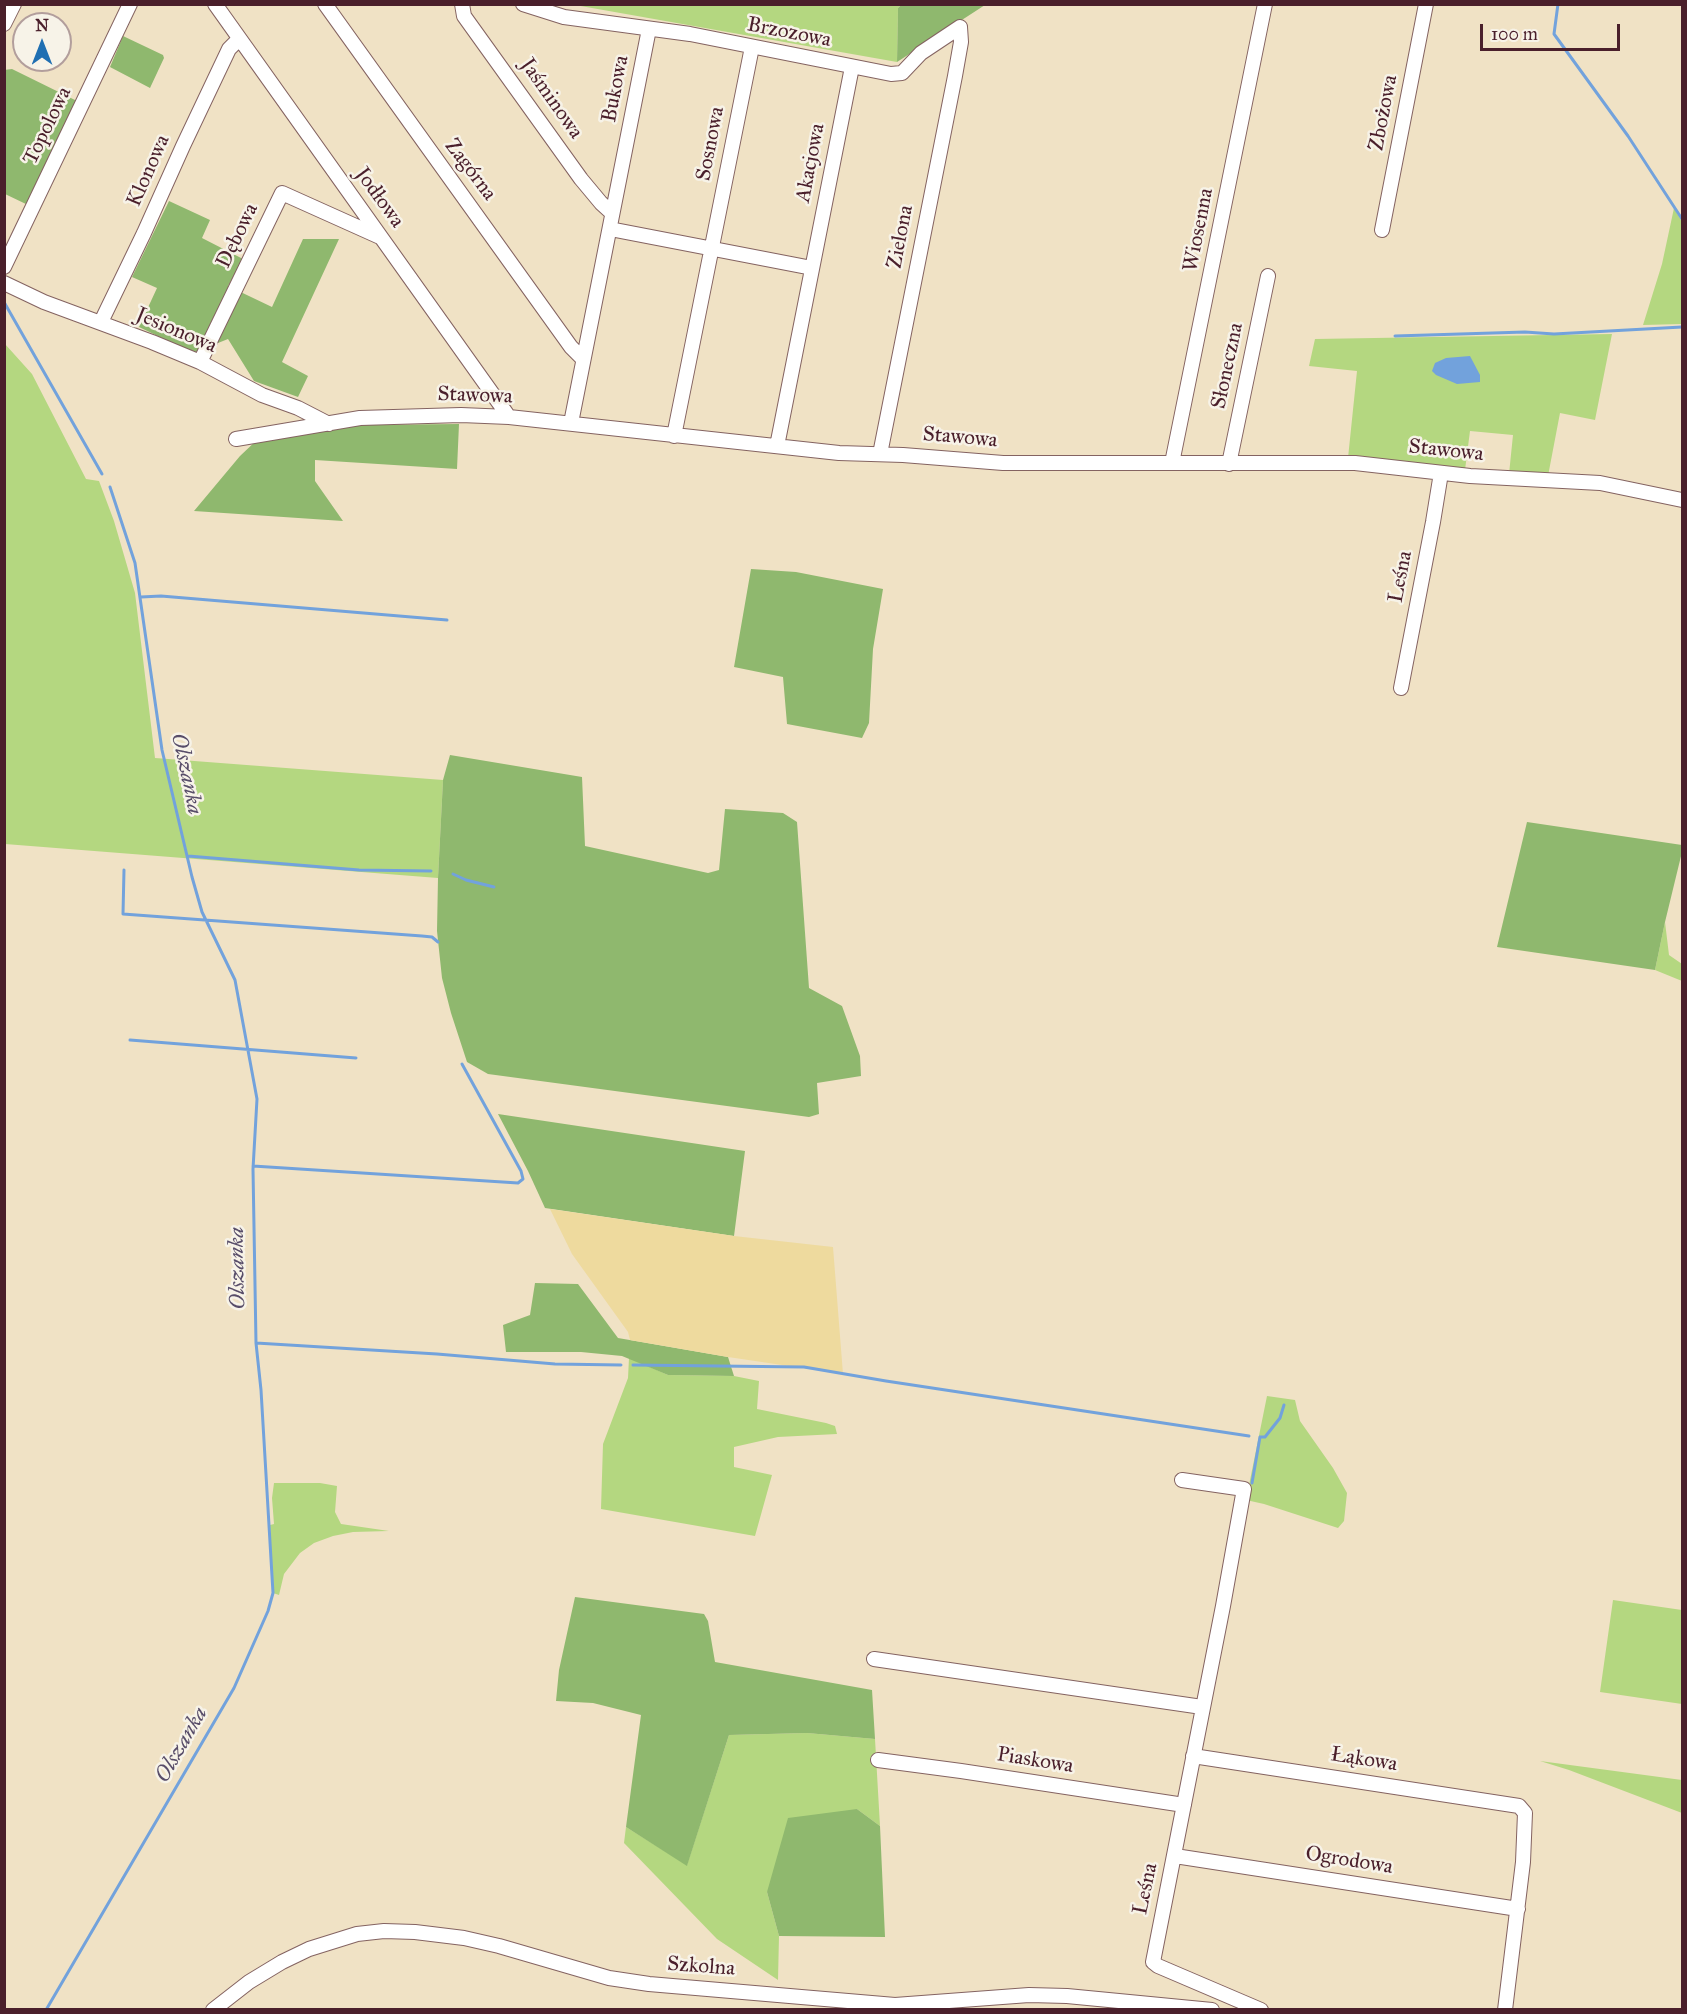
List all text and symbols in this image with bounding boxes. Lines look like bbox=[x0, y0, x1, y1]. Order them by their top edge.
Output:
north arrow bbox=[12, 12, 72, 72]
scale bar bbox=[1483, 12, 1622, 50]
street label: Brzozowa bbox=[745, 13, 833, 53]
text: N bbox=[35, 16, 49, 35]
text: 100 m bbox=[1491, 23, 1538, 45]
street label: Bukowa bbox=[597, 53, 635, 125]
street label: Jaśminowa bbox=[514, 54, 588, 144]
street label: Zbożowa bbox=[1364, 73, 1404, 153]
street label: Topolowa bbox=[18, 83, 78, 169]
street label: Sosnowa bbox=[691, 105, 731, 183]
street label: Akacjowa bbox=[791, 121, 831, 205]
street label: Klonowa bbox=[122, 131, 176, 211]
street label: Zagórna bbox=[439, 134, 501, 206]
street label: Jodłowa bbox=[349, 163, 409, 233]
street label: Wiosenna bbox=[1179, 186, 1219, 274]
street label: Dębowa bbox=[212, 200, 264, 272]
street label: Zielona bbox=[883, 203, 919, 271]
street label: Jesionowa bbox=[132, 303, 220, 359]
street label: Słoneczna bbox=[1207, 321, 1249, 411]
street label: Stawowa bbox=[437, 382, 513, 410]
street label: Stawowa bbox=[922, 422, 998, 454]
street label: Stawowa bbox=[1407, 435, 1485, 467]
street label: Leśna bbox=[1384, 549, 1418, 605]
water label: Olszanka bbox=[165, 731, 207, 817]
water label: Olszanka bbox=[224, 1227, 252, 1309]
water label: Olszanka bbox=[150, 1703, 214, 1787]
street label: Łąkowa bbox=[1329, 1742, 1399, 1778]
street label: Piaskowa bbox=[995, 1743, 1075, 1779]
street label: Ogrodowa bbox=[1304, 1842, 1394, 1880]
street label: Leśna bbox=[1128, 1861, 1164, 1917]
street label: Szkolna bbox=[666, 1952, 736, 1982]

